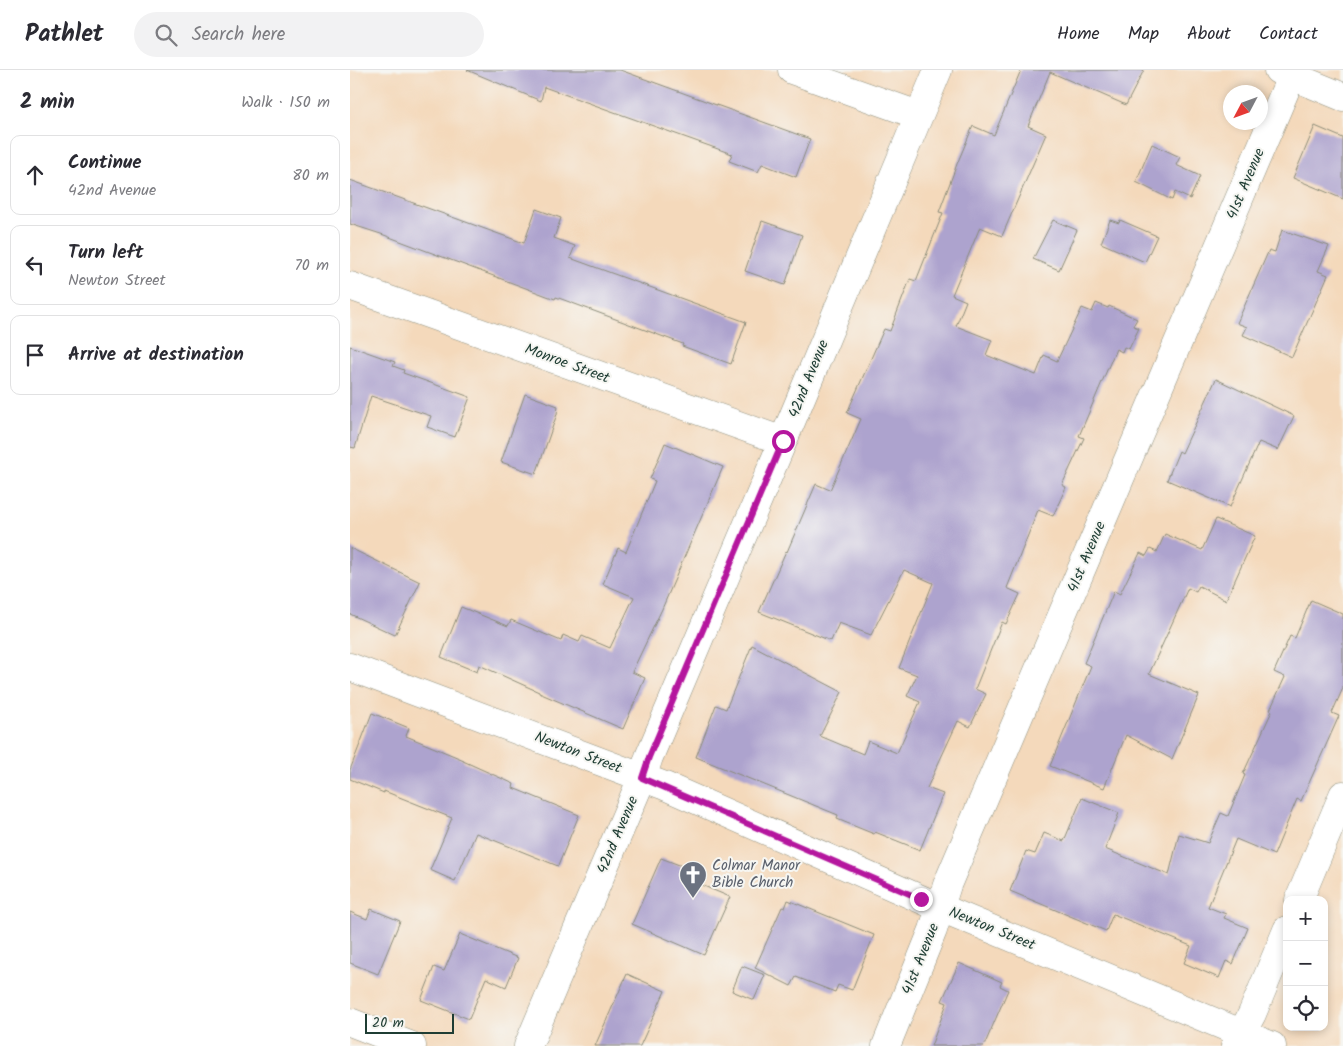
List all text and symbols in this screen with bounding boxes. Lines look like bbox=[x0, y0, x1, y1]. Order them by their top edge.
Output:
search box bbox=[134, 12, 484, 57]
text: Pathlet bbox=[25, 15, 104, 54]
text: Search here bbox=[192, 20, 285, 50]
text: Home bbox=[1057, 20, 1100, 49]
text: Map bbox=[1128, 20, 1159, 49]
text: About bbox=[1187, 20, 1231, 49]
text: Contact bbox=[1259, 20, 1318, 49]
icon: search bbox=[152, 21, 180, 49]
north arrow bbox=[1223, 85, 1268, 130]
text: 2 min bbox=[20, 86, 75, 119]
text: Walk · 150 m bbox=[241, 90, 330, 115]
street label: 41st Avenue bbox=[1220, 144, 1272, 223]
text: Continue bbox=[68, 148, 141, 178]
icon: ahead bbox=[21, 161, 49, 189]
text: 80 m bbox=[292, 163, 329, 188]
text: 42nd Avenue bbox=[68, 178, 156, 203]
text: Turn left bbox=[68, 238, 143, 268]
icon: left bbox=[21, 251, 49, 279]
text: 70 m bbox=[294, 253, 329, 278]
text: Newton Street bbox=[68, 268, 166, 293]
street label: 42nd Avenue bbox=[782, 336, 836, 422]
street label: Monroe Street bbox=[521, 337, 613, 391]
text: Arrive at destination bbox=[68, 340, 244, 370]
icon: arrive bbox=[21, 341, 49, 369]
route start bbox=[772, 430, 795, 453]
street label: 41st Avenue bbox=[1061, 517, 1113, 596]
street label: Newton Street bbox=[531, 725, 625, 781]
street label: 42nd Avenue bbox=[591, 792, 645, 878]
place label: Colmar Manor Bible Church bbox=[712, 854, 801, 895]
church icon: Colmar Manor Bible Church bbox=[678, 860, 708, 899]
route end bbox=[910, 888, 933, 911]
map controls bbox=[1283, 896, 1328, 1031]
button: + bbox=[1283, 896, 1328, 941]
street label: Newton Street bbox=[945, 901, 1039, 957]
street label: 41st Avenue bbox=[896, 919, 946, 998]
button: − bbox=[1283, 941, 1328, 986]
button: locate bbox=[1283, 986, 1328, 1031]
scale bar bbox=[365, 1011, 454, 1034]
text: 20 m bbox=[372, 1012, 404, 1034]

